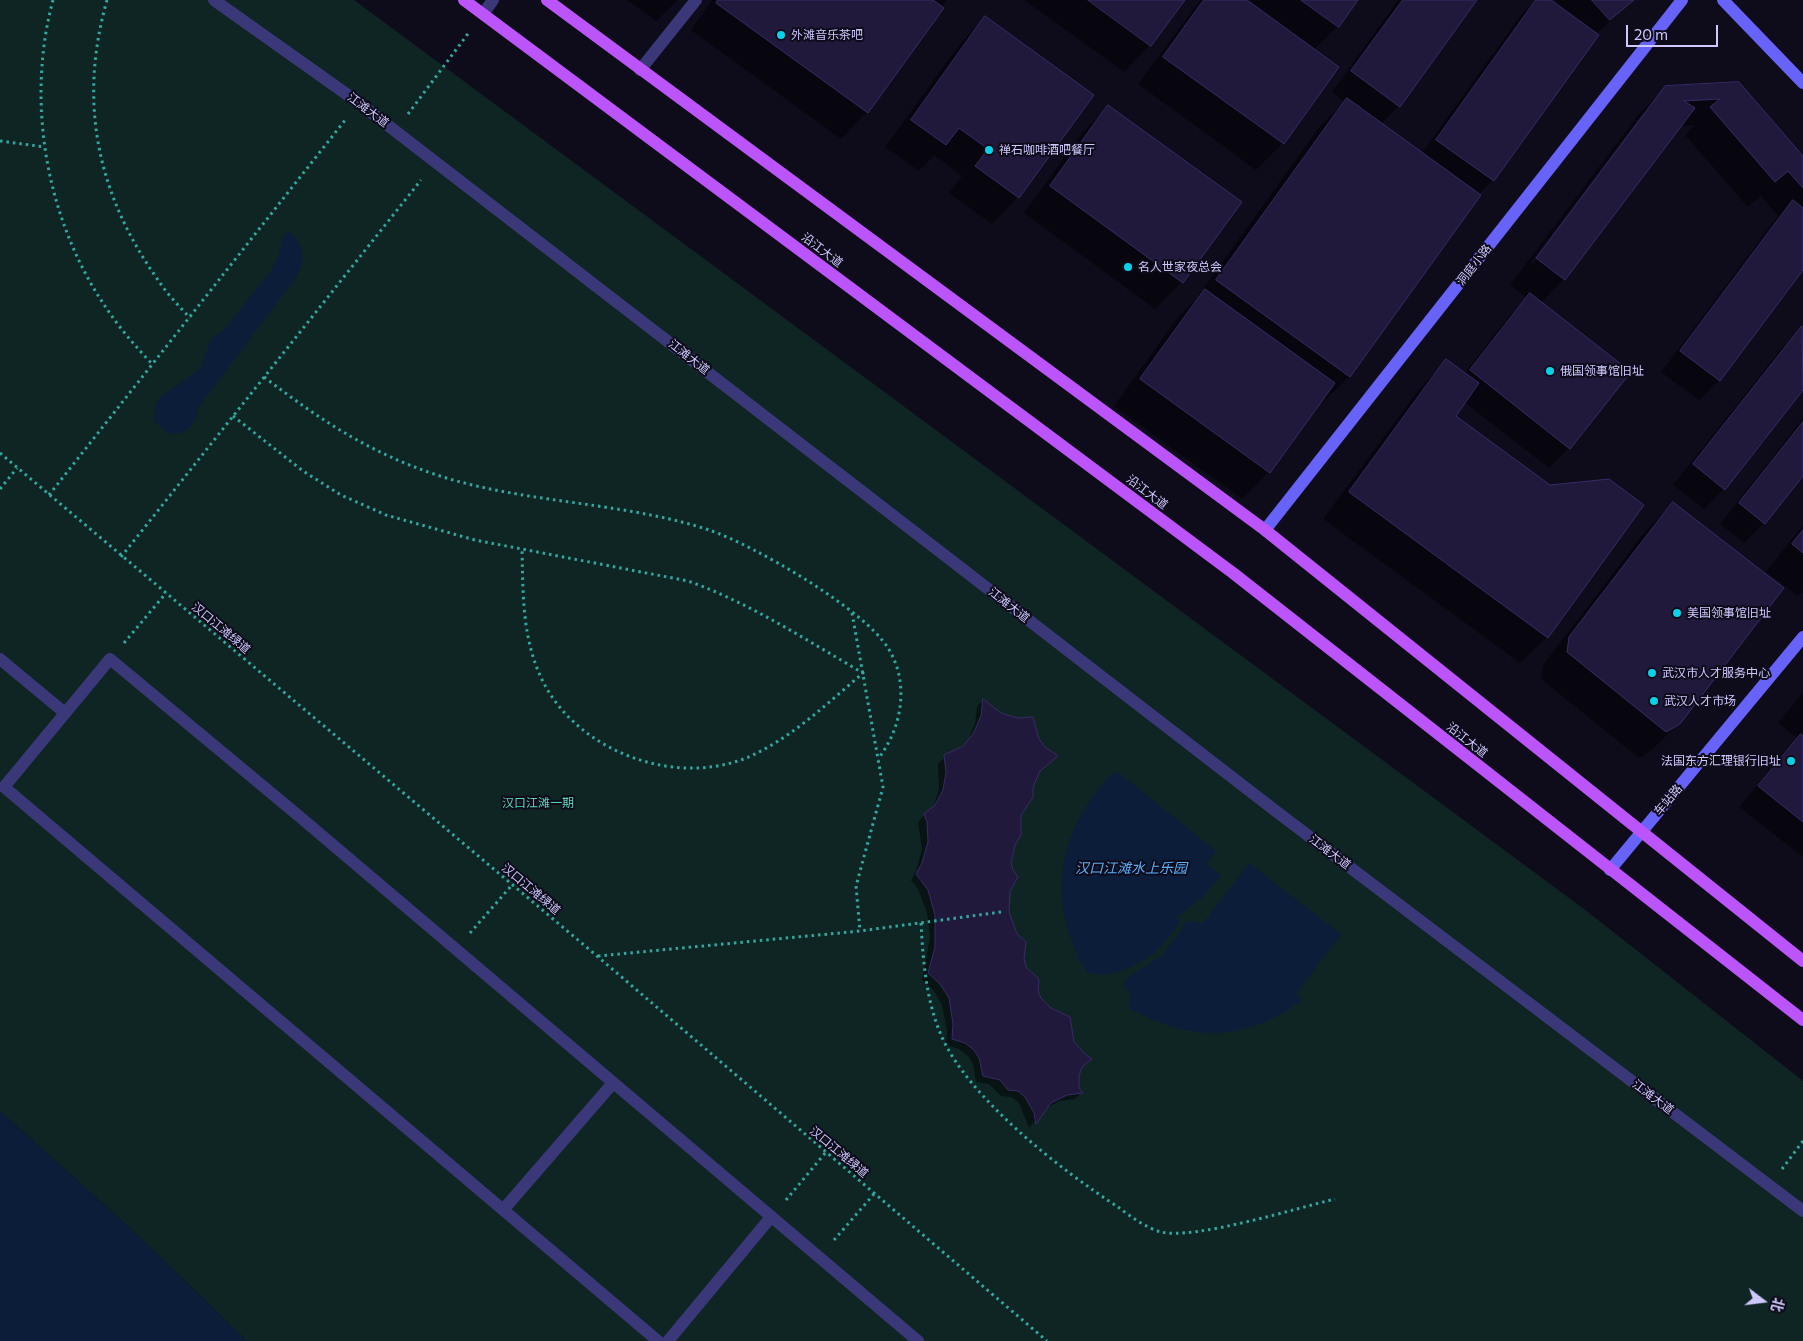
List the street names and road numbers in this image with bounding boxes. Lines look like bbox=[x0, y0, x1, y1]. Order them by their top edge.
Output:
street label: 江滩大道 bbox=[344, 90, 392, 130]
street label: 沿江大道 bbox=[798, 230, 846, 270]
street label: 洞庭小路 bbox=[1454, 242, 1494, 288]
street label: 江滩大道 bbox=[666, 337, 712, 377]
street label: 沿江大道 bbox=[1123, 472, 1171, 512]
street label: 江滩大道 bbox=[986, 585, 1032, 625]
street label: 汉口江滩绿道 bbox=[189, 599, 253, 657]
street label: 沿江大道 bbox=[1444, 720, 1490, 760]
street label: 车站路 bbox=[1651, 782, 1685, 818]
street label: 江滩大道 bbox=[1306, 832, 1354, 872]
street label: 汉口江滩绿道 bbox=[499, 860, 563, 918]
street label: 江滩大道 bbox=[1629, 1077, 1677, 1117]
street label: 汉口江滩绿道 bbox=[807, 1123, 871, 1181]

